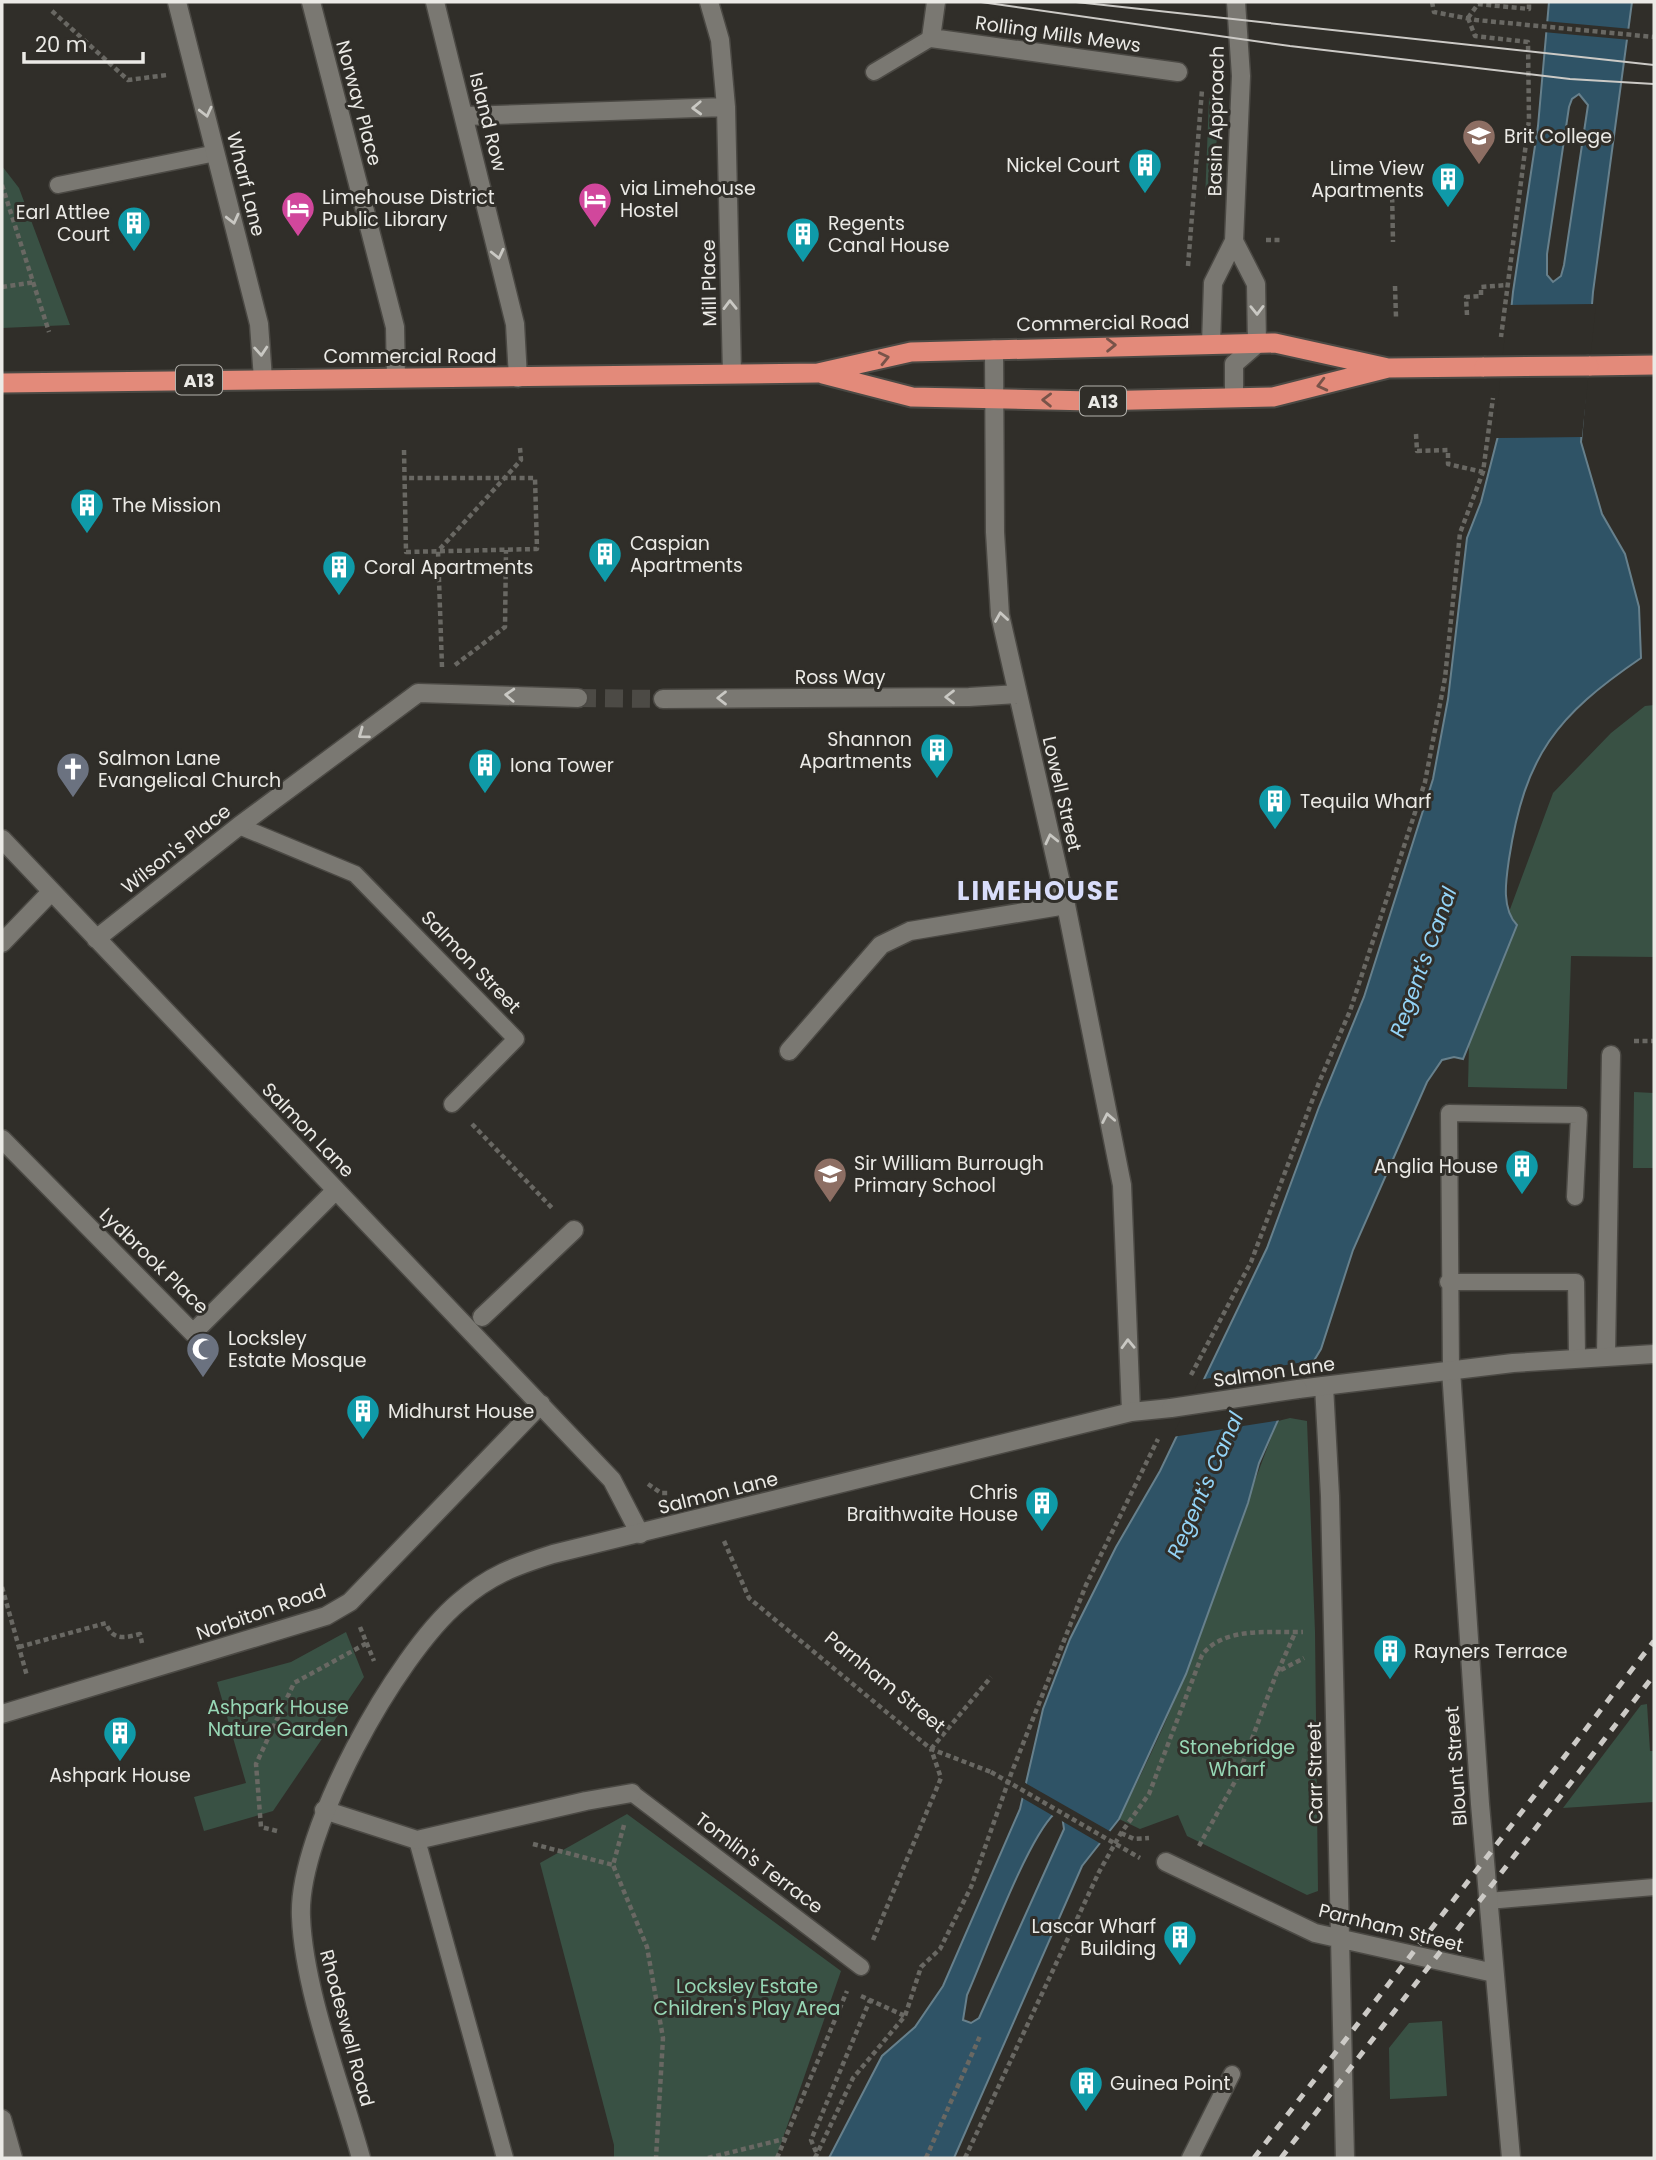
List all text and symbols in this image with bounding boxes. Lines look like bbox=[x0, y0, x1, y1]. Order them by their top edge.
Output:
street label: Rolling Mills Mews bbox=[974, 9, 1142, 59]
scale bar bbox=[24, 21, 144, 65]
text: 20 m bbox=[35, 30, 88, 59]
street label: Norway Place bbox=[329, 37, 389, 169]
street label: Basin Approach bbox=[1201, 45, 1231, 197]
street label: Island Row bbox=[463, 69, 513, 175]
one-way arrow bbox=[691, 101, 702, 116]
one-way arrow bbox=[198, 106, 212, 118]
school or university icon: Brit College bbox=[1460, 117, 1498, 166]
place label: Brit College bbox=[1504, 123, 1612, 150]
street label: Wharf Lane bbox=[220, 129, 272, 239]
building icon: Nickel Court bbox=[1126, 146, 1164, 195]
place label: Nickel Court bbox=[1006, 152, 1120, 179]
place label: Lime View Apartments bbox=[1311, 155, 1424, 204]
building icon: Lime View Apartments bbox=[1429, 160, 1467, 209]
place label: via Limehouse Hostel bbox=[620, 175, 756, 224]
hotel icon: via Limehouse Hostel bbox=[576, 180, 614, 229]
place label: Limehouse District Public Library bbox=[322, 184, 495, 233]
hotel icon: Limehouse District Public Library bbox=[279, 189, 317, 238]
place label: Earl Attlee Court bbox=[16, 199, 110, 248]
building icon: Earl Attlee Court bbox=[115, 204, 153, 253]
place label: Regents Canal House bbox=[828, 210, 949, 259]
one-way arrow bbox=[225, 213, 239, 225]
building icon: Regents Canal House bbox=[784, 215, 822, 264]
street label: Mill Place bbox=[695, 239, 723, 327]
one-way arrow bbox=[490, 248, 504, 260]
one-way arrow bbox=[723, 300, 738, 311]
one-way arrow bbox=[1249, 305, 1265, 315]
street label: Commercial Road bbox=[1016, 308, 1190, 338]
one-way arrow bbox=[1106, 338, 1117, 353]
street label: Commercial Road bbox=[323, 343, 497, 370]
one-way arrow bbox=[253, 346, 268, 357]
one-way arrow bbox=[878, 352, 890, 366]
road number: A13 bbox=[176, 366, 222, 394]
one-way arrow bbox=[1316, 377, 1328, 391]
road number: A13 bbox=[1080, 386, 1126, 416]
one-way arrow bbox=[1042, 392, 1052, 408]
building icon: The Mission bbox=[68, 486, 106, 535]
place label: The Mission bbox=[112, 492, 221, 519]
place label: Caspian Apartments bbox=[630, 530, 743, 579]
building icon: Caspian Apartments bbox=[586, 535, 624, 584]
building icon: Coral Apartments bbox=[320, 548, 358, 597]
place label: Coral Apartments bbox=[364, 554, 533, 581]
one-way arrow bbox=[994, 611, 1009, 623]
street label: Ross Way bbox=[795, 664, 886, 691]
one-way arrow bbox=[504, 688, 515, 703]
one-way arrow bbox=[944, 689, 955, 705]
one-way arrow bbox=[717, 690, 727, 706]
one-way arrow bbox=[358, 726, 371, 738]
place label: Shannon Apartments bbox=[799, 726, 912, 775]
building icon: Shannon Apartments bbox=[918, 731, 956, 780]
street label: Lowell Street bbox=[1036, 734, 1088, 854]
place label: Salmon Lane Evangelical Church bbox=[98, 745, 281, 794]
building icon: Iona Tower bbox=[466, 746, 504, 795]
church icon: Salmon Lane Evangelical Church bbox=[54, 750, 92, 799]
place label: Iona Tower bbox=[510, 752, 614, 779]
building icon: Tequila Wharf bbox=[1256, 782, 1294, 831]
place label: Tequila Wharf bbox=[1300, 788, 1431, 815]
street label: Wilson's Place bbox=[116, 798, 236, 900]
one-way arrow bbox=[1044, 833, 1059, 845]
district label: LIMEHOUSE bbox=[957, 873, 1121, 909]
water label: Regent's Canal bbox=[1382, 882, 1464, 1041]
street label: Salmon Street bbox=[415, 905, 527, 1019]
street label: Salmon Lane bbox=[256, 1077, 360, 1183]
one-way arrow bbox=[1101, 1112, 1116, 1124]
building icon: Anglia House bbox=[1503, 1147, 1541, 1196]
place label: Sir William Burrough Primary School bbox=[854, 1150, 1044, 1199]
place label: Anglia House bbox=[1374, 1153, 1498, 1180]
school or university icon: Sir William Burrough Primary School bbox=[811, 1155, 849, 1204]
street label: Lydbrook Place bbox=[93, 1202, 215, 1320]
place label: Locksley Estate Mosque bbox=[228, 1325, 366, 1374]
mosque icon: Locksley Estate Mosque bbox=[184, 1330, 222, 1379]
one-way arrow bbox=[1121, 1338, 1136, 1349]
street label: Salmon Lane bbox=[1211, 1350, 1337, 1394]
building icon: Midhurst House bbox=[344, 1392, 382, 1441]
place label: Midhurst House bbox=[388, 1398, 534, 1425]
water label: Regent's Canal bbox=[1160, 1406, 1251, 1563]
street label: Salmon Lane bbox=[655, 1465, 781, 1521]
place label: Chris Braithwaite House bbox=[847, 1479, 1018, 1528]
building icon: Chris Braithwaite House bbox=[1023, 1484, 1061, 1533]
street label: Norbiton Road bbox=[192, 1577, 330, 1647]
street label: Parnham Street bbox=[819, 1625, 951, 1739]
building icon: Rayners Terrace bbox=[1371, 1632, 1409, 1681]
place label: Rayners Terrace bbox=[1414, 1638, 1568, 1665]
park label: Ashpark House Nature Garden bbox=[207, 1694, 349, 1743]
street label: Blount Street bbox=[1438, 1705, 1474, 1827]
building icon: Ashpark House bbox=[101, 1714, 139, 1763]
street label: Carr Street bbox=[1301, 1722, 1329, 1824]
park label: Stonebridge Wharf bbox=[1179, 1734, 1295, 1783]
place label: Ashpark House bbox=[49, 1762, 191, 1789]
street label: Tomlin's Terrace bbox=[689, 1806, 829, 1920]
street label: Parnham Street bbox=[1316, 1897, 1466, 1959]
place label: Lascar Wharf Building bbox=[1032, 1913, 1156, 1962]
building icon: Lascar Wharf Building bbox=[1161, 1918, 1199, 1967]
street label: Rhodeswell Road bbox=[313, 1946, 381, 2110]
park label: Locksley Estate Children's Play Area bbox=[654, 1973, 840, 2022]
building icon: Guinea Point bbox=[1067, 2064, 1105, 2113]
place label: Guinea Point bbox=[1110, 2070, 1230, 2097]

